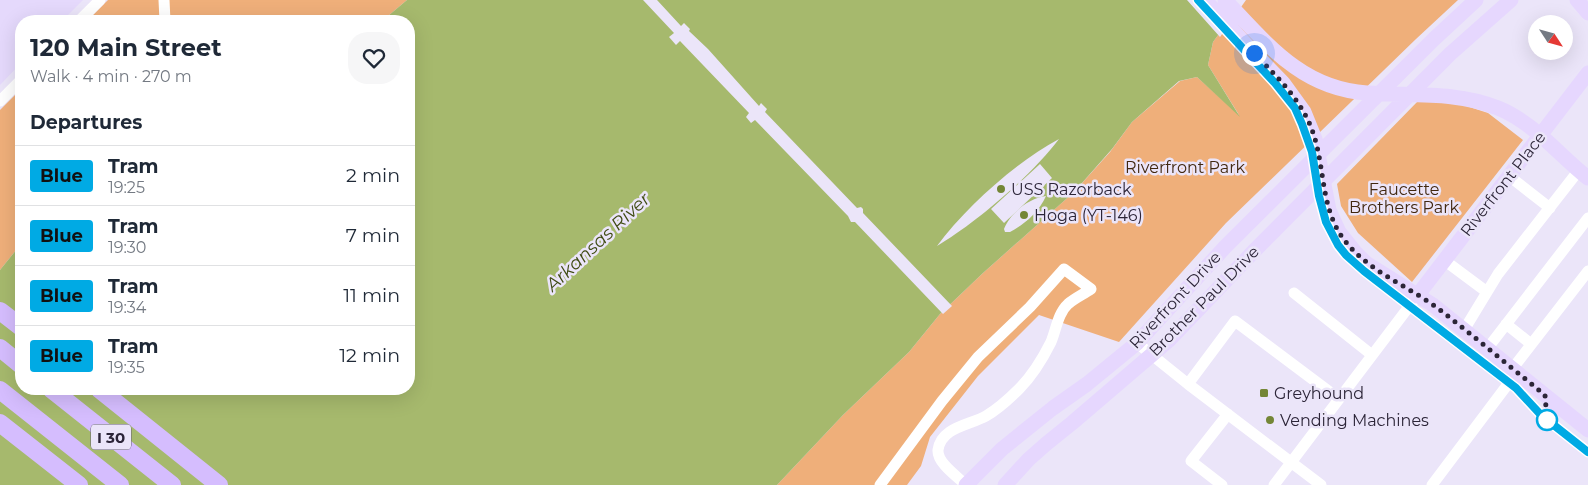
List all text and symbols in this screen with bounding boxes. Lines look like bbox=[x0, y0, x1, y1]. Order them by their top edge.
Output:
north arrow bbox=[1528, 15, 1572, 60]
map controls bbox=[1528, 15, 1573, 60]
button: heart bbox=[348, 32, 400, 84]
text: 120 Main Street bbox=[30, 33, 222, 62]
your location bbox=[1242, 41, 1267, 66]
text: Walk · 4 min · 270 m bbox=[30, 67, 192, 86]
text: Departures bbox=[30, 111, 142, 134]
street label: Riverfront Place bbox=[1456, 128, 1550, 240]
text: Tram bbox=[108, 155, 159, 178]
park label: Riverfront Park bbox=[1125, 158, 1245, 177]
text: 2 min bbox=[346, 164, 400, 187]
text: Blue bbox=[40, 165, 83, 187]
text: 19:25 bbox=[108, 178, 145, 197]
place label: USS Razorback bbox=[1011, 180, 1132, 199]
park label: Faucette Brothers Park bbox=[1349, 180, 1460, 217]
marker: USS Razorback bbox=[995, 183, 1007, 195]
water label: Arkansas River bbox=[541, 188, 655, 297]
place label: Hoga (YT-146) bbox=[1034, 206, 1143, 225]
marker: Hoga (YT-146) bbox=[1018, 209, 1030, 221]
text: Tram bbox=[108, 215, 159, 238]
text: 7 min bbox=[346, 224, 400, 247]
text: Blue bbox=[40, 225, 83, 247]
text: 19:30 bbox=[108, 238, 146, 257]
street label: Brother Paul Drive bbox=[1145, 242, 1263, 360]
street label: Riverfront Drive bbox=[1125, 248, 1225, 352]
text: Tram bbox=[108, 275, 159, 298]
text: 11 min bbox=[343, 284, 400, 307]
text: Blue bbox=[40, 285, 83, 307]
text: 19:34 bbox=[108, 298, 146, 317]
text: Tram bbox=[108, 335, 159, 358]
text: 12 min bbox=[339, 344, 400, 367]
text: Blue bbox=[40, 345, 83, 367]
text: 19:35 bbox=[108, 358, 145, 377]
place label: Greyhound bbox=[1274, 384, 1364, 403]
marker: Greyhound bbox=[1258, 387, 1270, 399]
unlabelled marker bbox=[1536, 409, 1558, 431]
place label: Vending Machines bbox=[1280, 411, 1429, 430]
marker: Vending Machines bbox=[1264, 414, 1276, 426]
road number: I 30 bbox=[91, 424, 131, 450]

